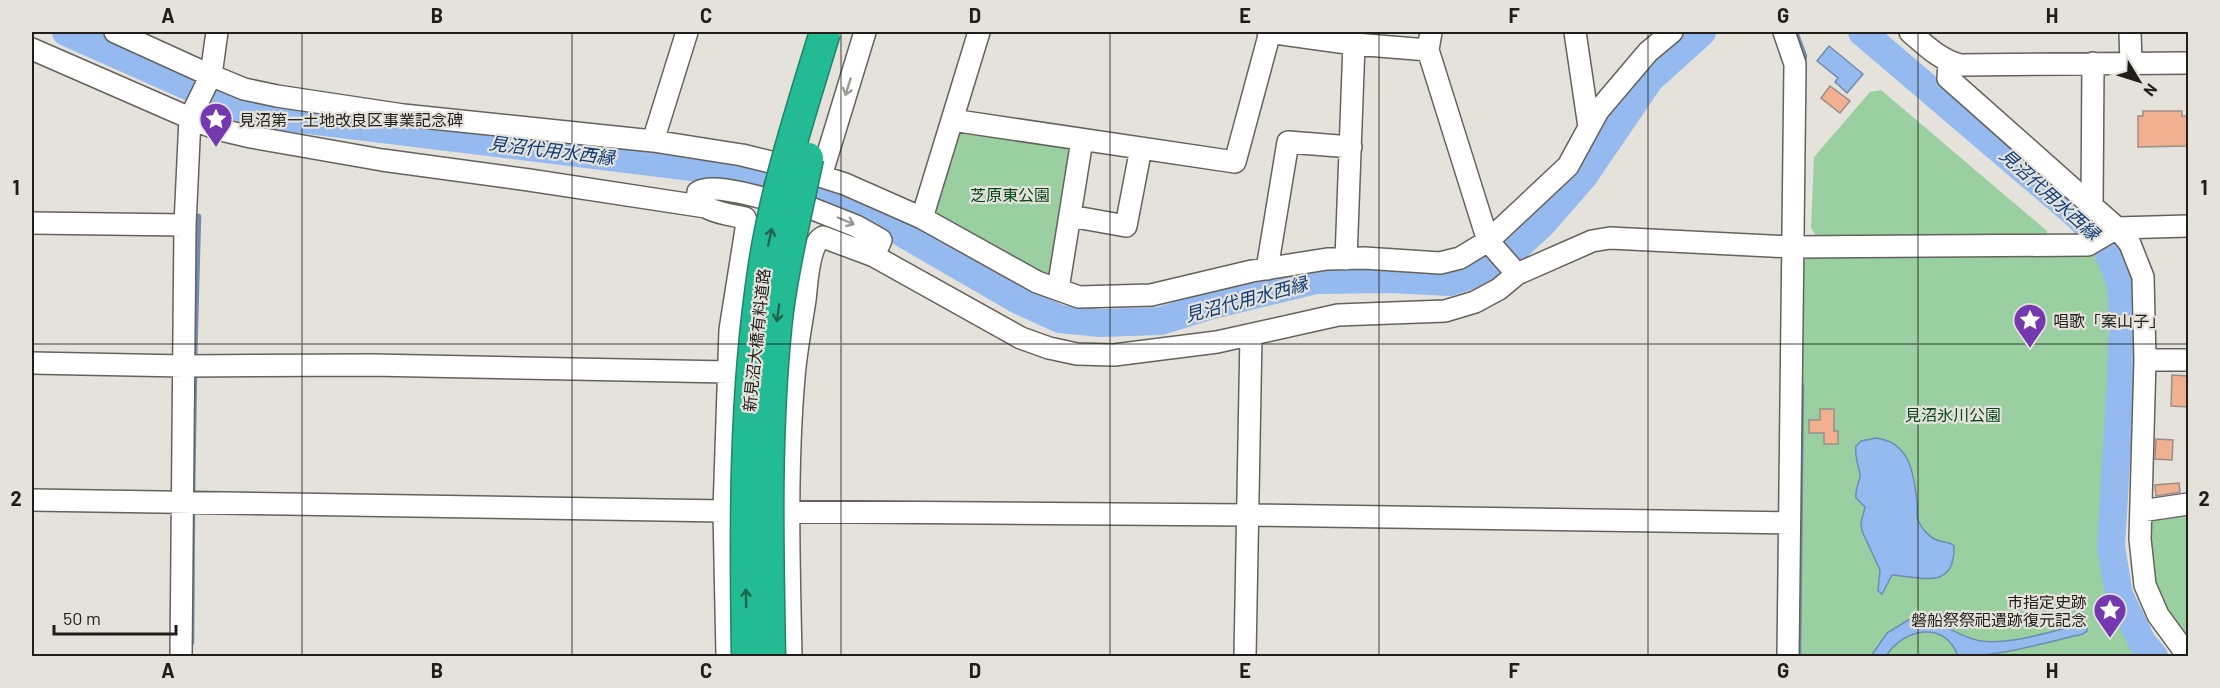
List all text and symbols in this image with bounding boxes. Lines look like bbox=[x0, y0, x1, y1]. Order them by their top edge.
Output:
text: A bbox=[161, 3, 175, 27]
text: B bbox=[431, 3, 443, 27]
text: C bbox=[700, 3, 712, 27]
text: D bbox=[969, 3, 981, 27]
text: E bbox=[1239, 3, 1251, 27]
text: F bbox=[1508, 3, 1520, 27]
text: G bbox=[1777, 3, 1789, 27]
text: H bbox=[2046, 3, 2058, 27]
north arrow bbox=[2109, 51, 2169, 111]
one-way arrow bbox=[841, 78, 852, 97]
text: N bbox=[2140, 81, 2162, 101]
place icon: 見沼第一土地改良区事業記念碑 bbox=[198, 101, 234, 148]
place label: 見沼第一土地改良区事業記念碑 bbox=[239, 110, 463, 129]
water label: 見沼代用水西縁 bbox=[488, 131, 618, 169]
water label: 見沼代用水西縁 bbox=[1996, 144, 2106, 246]
text: 1 bbox=[12, 175, 20, 199]
text: 1 bbox=[2200, 175, 2208, 199]
park label: 芝原東公園 bbox=[970, 185, 1050, 204]
one-way arrow bbox=[836, 216, 855, 227]
one-way arrow bbox=[765, 227, 776, 247]
street label: 新見沼大橋有料道路 bbox=[739, 267, 773, 413]
water label: 見沼代用水西縁 bbox=[1182, 272, 1312, 326]
one-way arrow bbox=[773, 302, 784, 322]
place icon: 唱歌「案山子」 bbox=[2012, 302, 2048, 349]
place label: 唱歌「案山子」 bbox=[2053, 311, 2165, 330]
park label: 見沼氷川公園 bbox=[1905, 405, 2001, 424]
text: 2 bbox=[10, 486, 22, 510]
text: 2 bbox=[2198, 486, 2210, 510]
one-way arrow bbox=[741, 589, 752, 609]
place label: 市指定史跡 磐船祭祭祀遺跡復元記念 bbox=[1911, 592, 2087, 629]
place icon: 市指定史跡 磐船祭祭祀遺跡復元記念 bbox=[2092, 592, 2128, 639]
scale bar bbox=[54, 598, 176, 636]
text: 50 m bbox=[63, 607, 101, 629]
text: A bbox=[161, 658, 175, 682]
text: B bbox=[431, 658, 443, 682]
text: C bbox=[700, 658, 712, 682]
text: D bbox=[969, 658, 981, 682]
text: E bbox=[1239, 658, 1251, 682]
text: F bbox=[1508, 658, 1520, 682]
text: G bbox=[1777, 658, 1789, 682]
text: H bbox=[2046, 658, 2058, 682]

